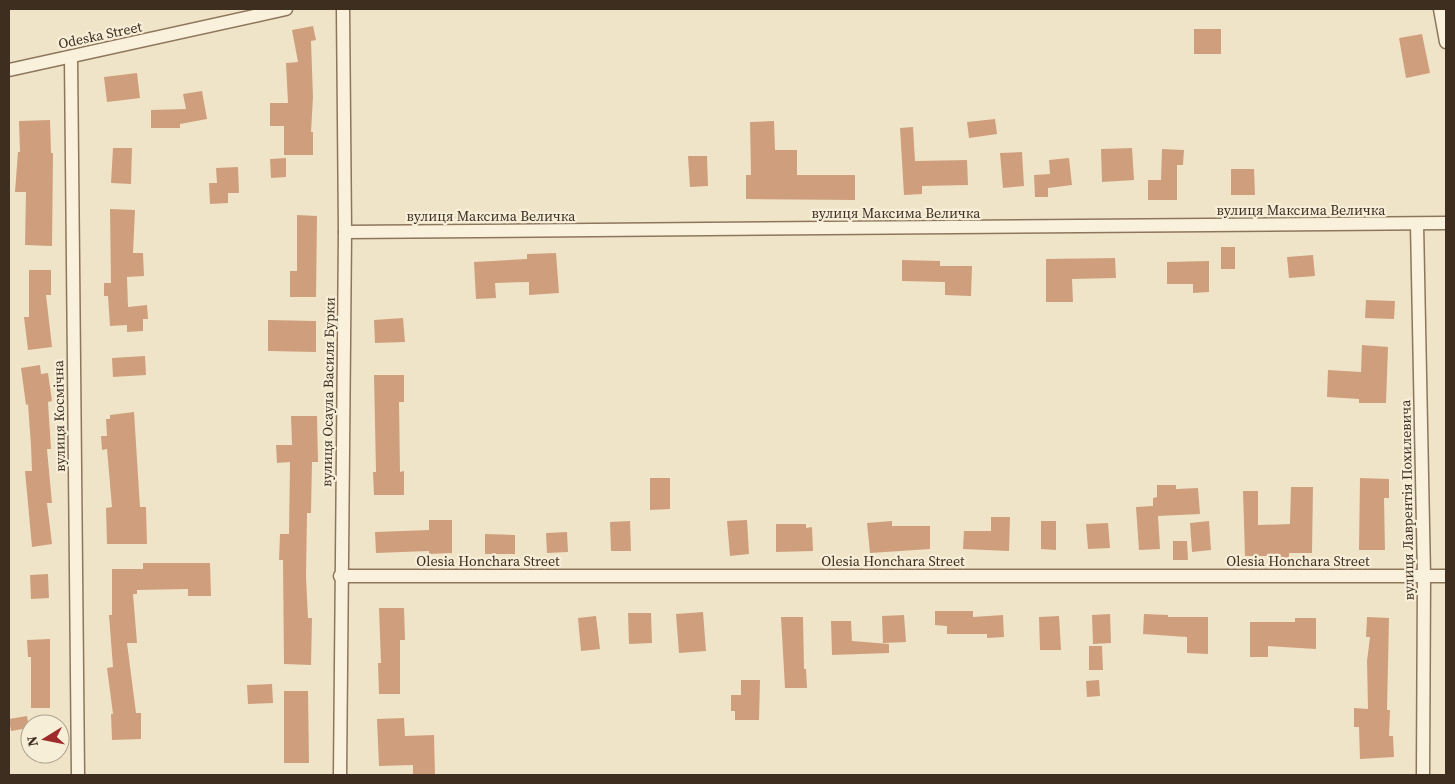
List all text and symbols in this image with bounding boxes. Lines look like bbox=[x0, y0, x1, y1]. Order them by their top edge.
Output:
street label: Odeska Street bbox=[56, 16, 144, 54]
street label: вулиця Максима Величка bbox=[1217, 200, 1386, 220]
street label: вулиця Максима Величка bbox=[812, 203, 981, 223]
street label: вулиця Максима Величка bbox=[407, 206, 576, 226]
street label: вулиця Осаула Василя Бурки bbox=[316, 297, 340, 487]
street label: вулиця Космічна bbox=[48, 359, 70, 472]
street label: вулиця Лаврентія Похилевича bbox=[1395, 399, 1419, 601]
street label: Olesia Honchara Street bbox=[416, 551, 560, 571]
street label: Olesia Honchara Street bbox=[821, 551, 965, 571]
street label: Olesia Honchara Street bbox=[1226, 551, 1370, 571]
north arrow bbox=[20, 714, 70, 764]
text: N bbox=[21, 734, 43, 748]

